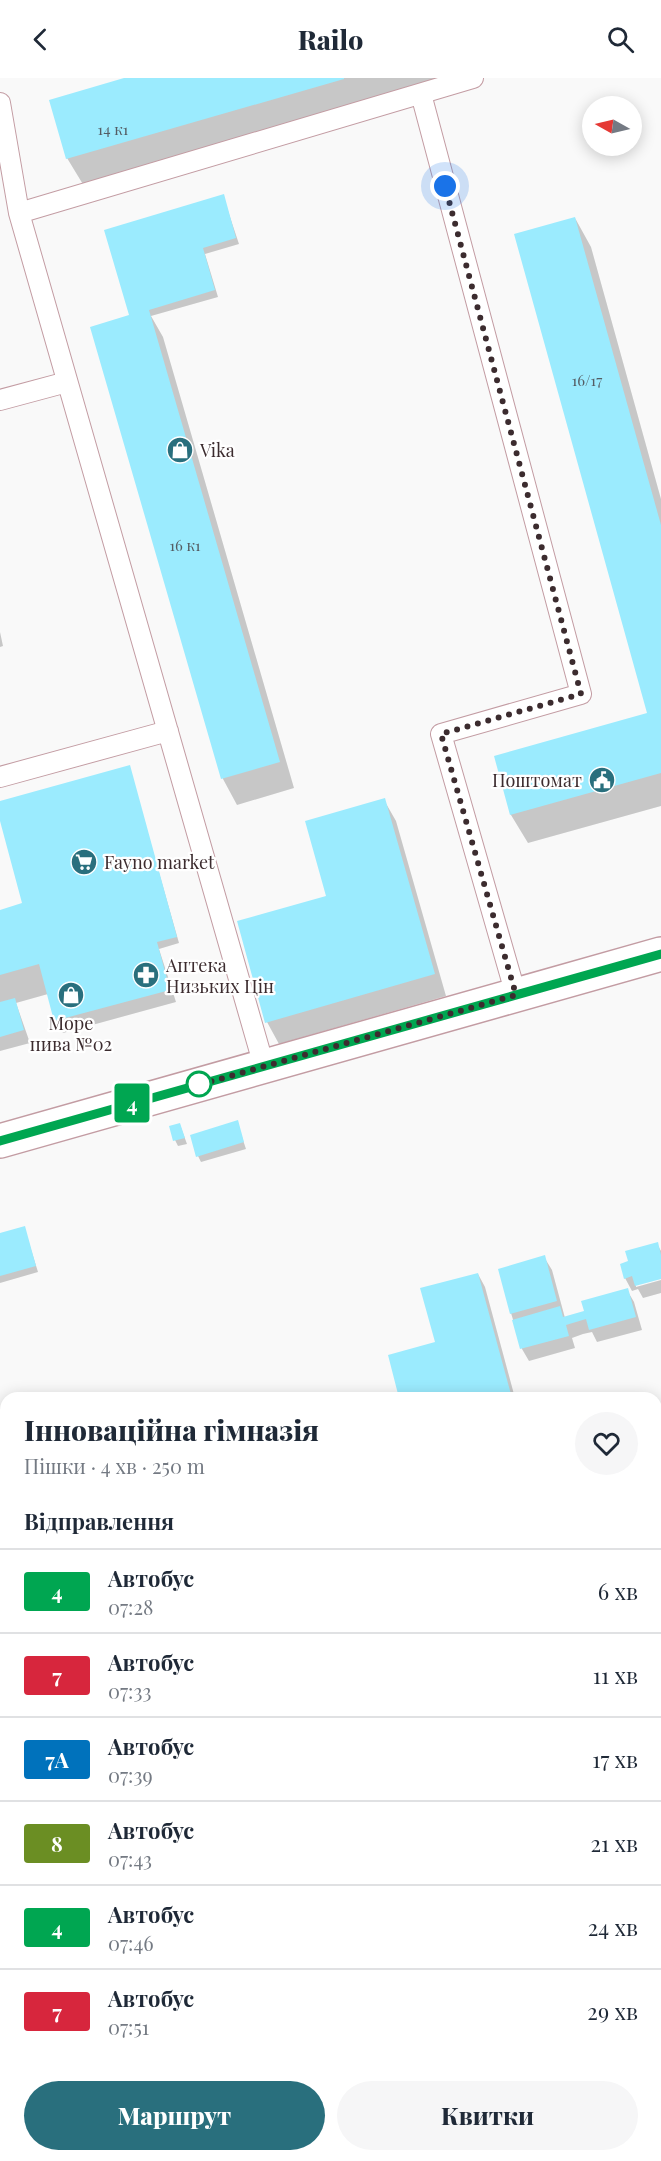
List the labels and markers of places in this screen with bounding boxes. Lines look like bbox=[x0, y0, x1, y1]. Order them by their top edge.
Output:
shop icon: Vika bbox=[165, 435, 195, 465]
place label: Vika bbox=[199, 438, 235, 462]
public building icon: Поштомат bbox=[587, 765, 617, 795]
place label: Поштомат bbox=[492, 768, 582, 792]
supermarket icon: Fayno market bbox=[69, 847, 99, 877]
place label: Fayno market bbox=[104, 850, 215, 874]
place label: Аптека Низьких Цін bbox=[165, 953, 274, 998]
pharmacy icon: Аптека Низьких Цін bbox=[131, 960, 161, 990]
shop icon: Море пива №02 bbox=[56, 980, 86, 1010]
place label: Море пива №02 bbox=[30, 1011, 112, 1056]
unlabelled marker bbox=[186, 1071, 212, 1097]

